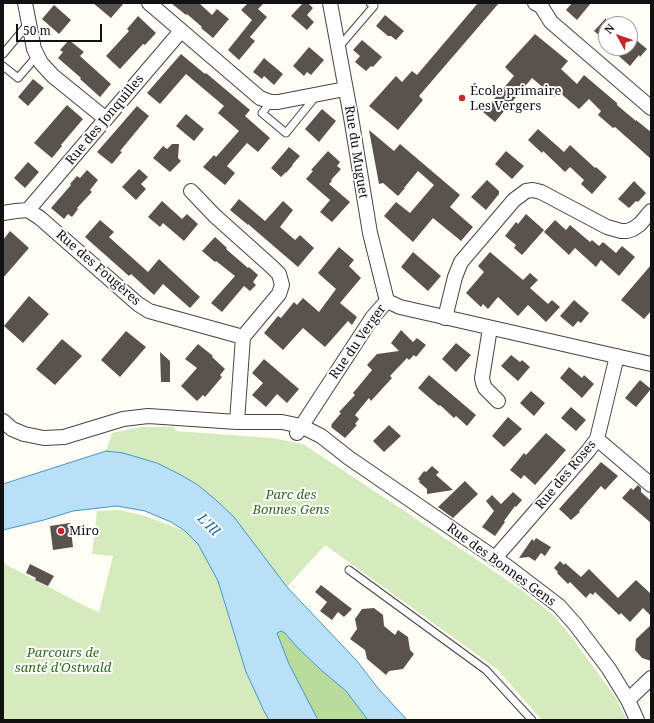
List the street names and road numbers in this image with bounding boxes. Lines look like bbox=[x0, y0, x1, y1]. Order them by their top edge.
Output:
street label: Rue des Jonquilles bbox=[63, 72, 147, 168]
street label: Rue du Muguet bbox=[341, 104, 371, 200]
street label: Rue des Fougères bbox=[52, 227, 144, 309]
street label: Rue du Verger bbox=[326, 302, 390, 382]
street label: Rue des Roses bbox=[532, 437, 600, 513]
street label: Rue des Bonnes Gens bbox=[444, 520, 558, 610]

